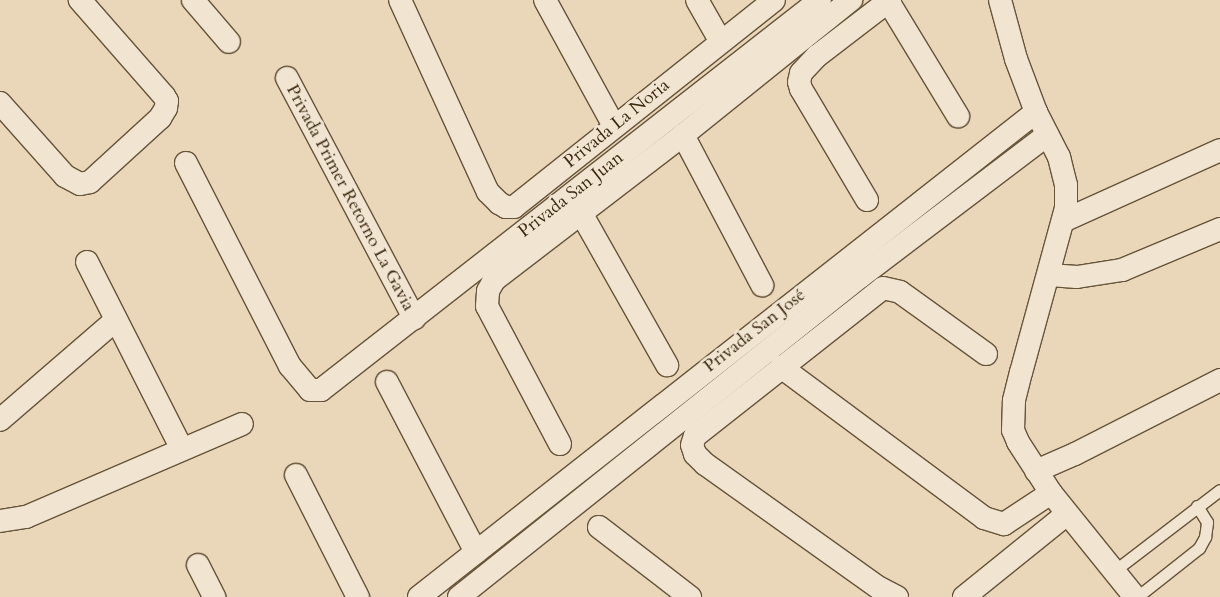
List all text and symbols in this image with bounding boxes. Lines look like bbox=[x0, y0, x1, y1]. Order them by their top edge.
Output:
street label: Privada La Noria bbox=[560, 75, 674, 173]
street label: Privada Primer Retorno La Gavia bbox=[281, 81, 419, 315]
street label: Privada San Juan bbox=[514, 147, 628, 243]
street label: Privada San José bbox=[700, 285, 810, 377]

